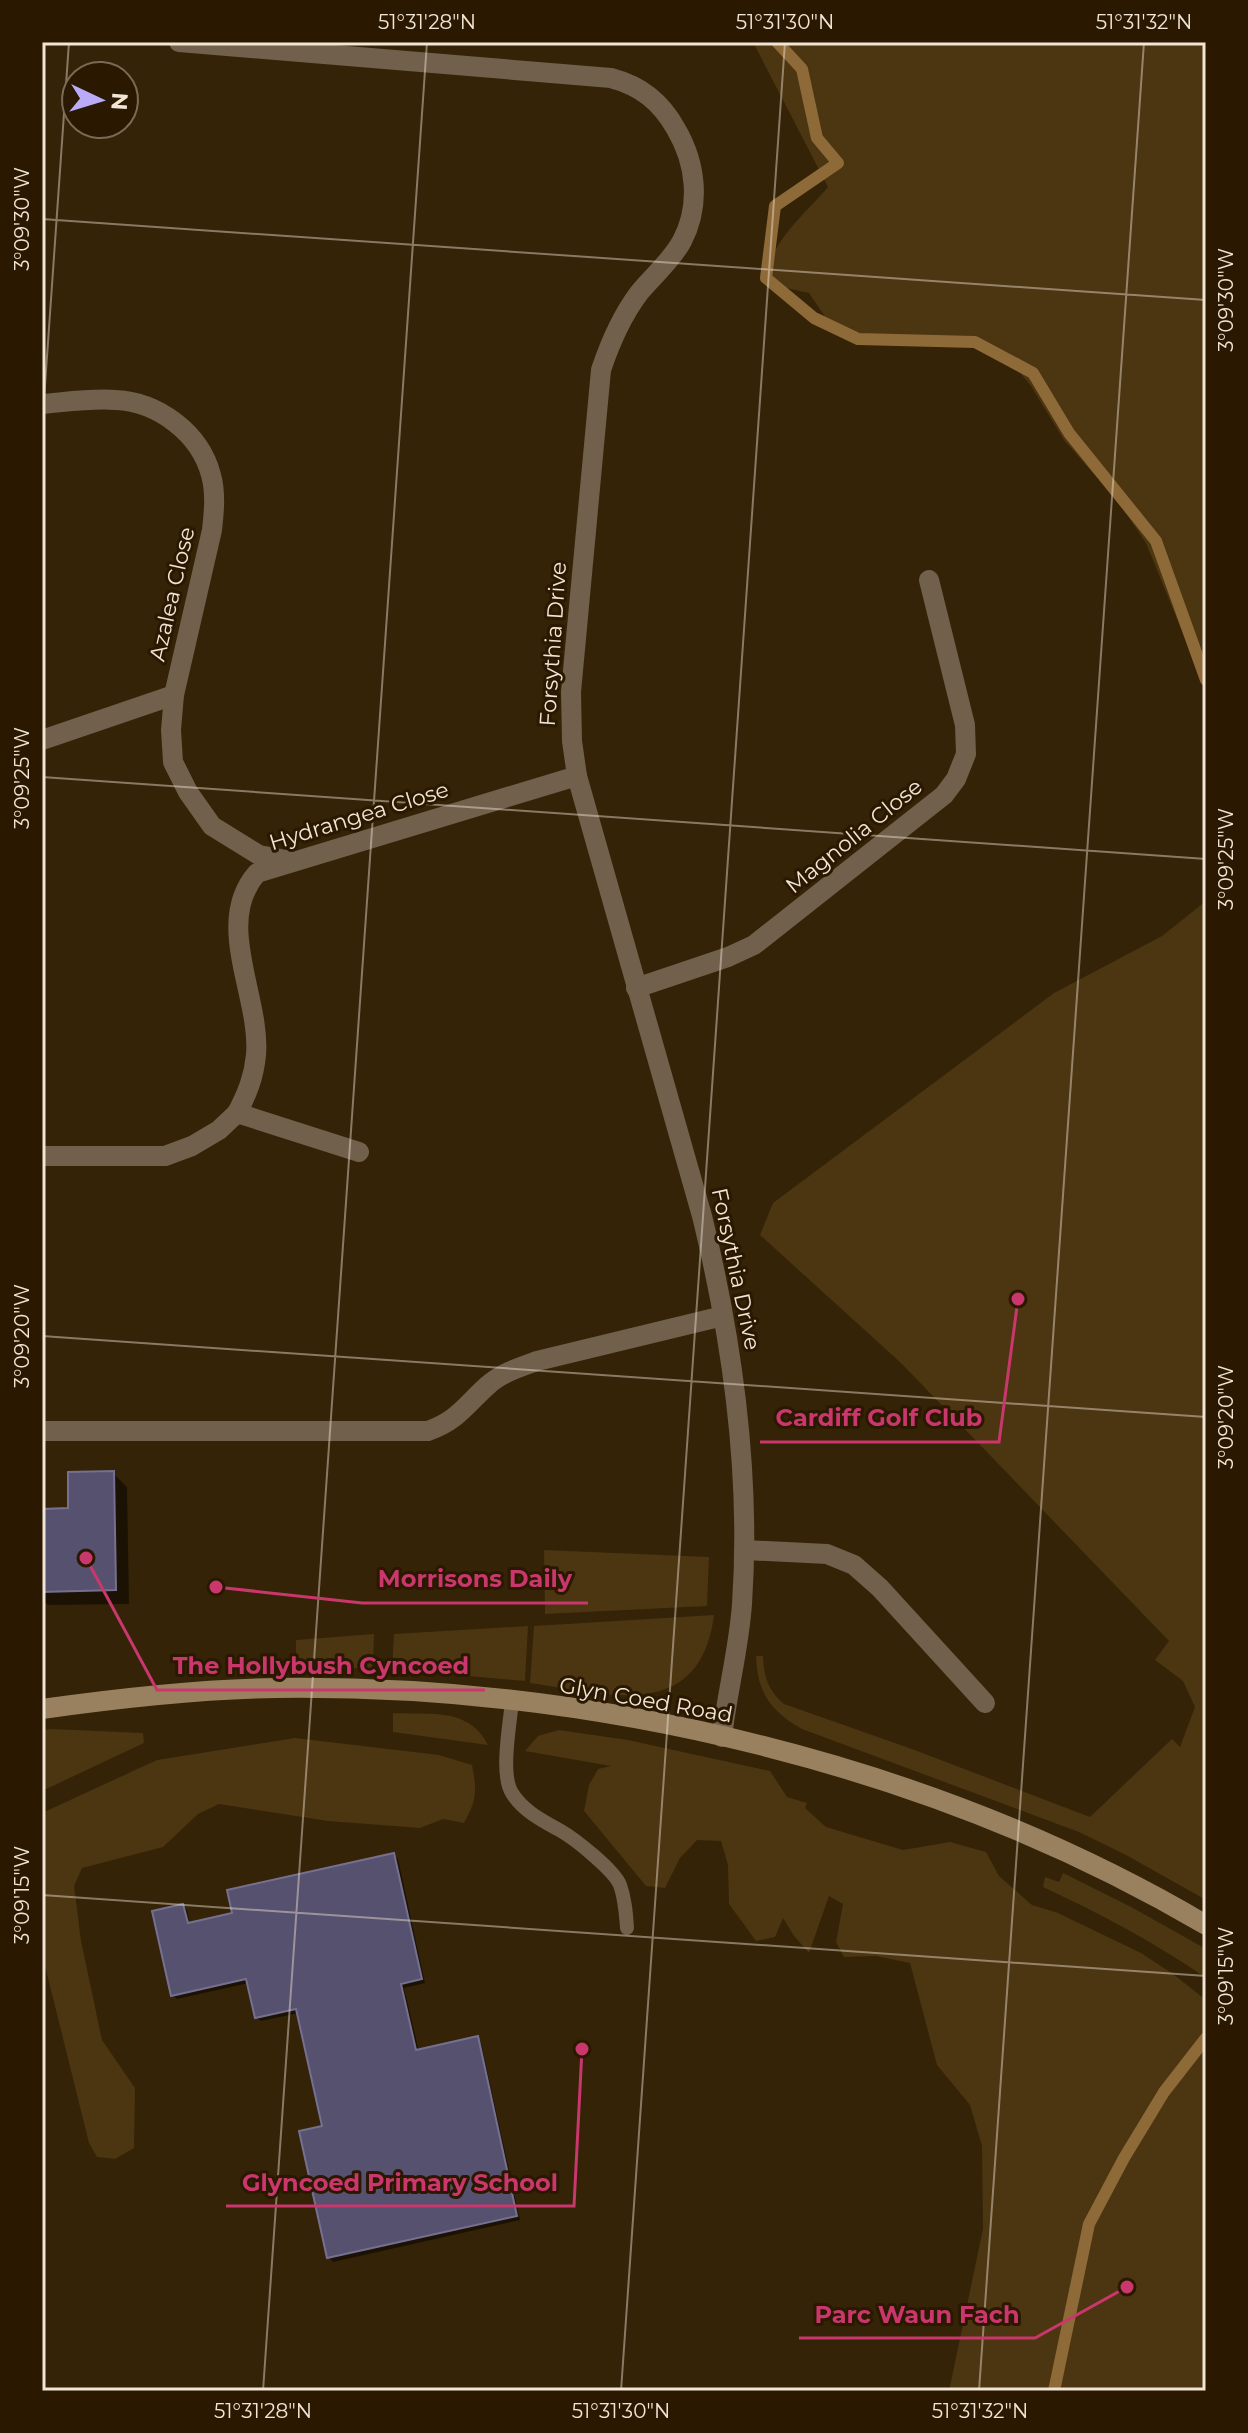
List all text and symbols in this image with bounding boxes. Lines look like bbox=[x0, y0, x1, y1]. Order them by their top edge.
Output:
text: 51°31'28"N bbox=[378, 10, 476, 34]
text: 51°31'30"N bbox=[736, 10, 834, 34]
text: 51°31'32"N bbox=[1096, 10, 1192, 34]
north arrow bbox=[60, 60, 140, 140]
text: N bbox=[105, 92, 134, 111]
text: 3°09'30"W bbox=[10, 167, 34, 271]
text: 3°09'30"W bbox=[1214, 248, 1238, 352]
street label: Azalea Close bbox=[143, 524, 201, 664]
street label: Forsythia Drive bbox=[534, 561, 572, 727]
text: 3°09'25"W bbox=[10, 727, 34, 829]
street label: Magnolia Close bbox=[780, 773, 928, 899]
street label: Hydrangea Close bbox=[266, 776, 452, 856]
text: 3°09'25"W bbox=[1214, 808, 1238, 910]
street label: Forsythia Drive bbox=[706, 1185, 766, 1353]
text: 3°09'20"W bbox=[10, 1284, 34, 1388]
text: 3°09'20"W bbox=[1214, 1365, 1238, 1469]
callout: Cardiff Golf Club bbox=[760, 1394, 999, 1442]
text: Cardiff Golf Club bbox=[776, 1403, 982, 1432]
callout: Morrisons Daily bbox=[362, 1555, 588, 1603]
text: Morrisons Daily bbox=[378, 1564, 573, 1593]
callout: The Hollybush Cyncoed bbox=[157, 1642, 485, 1690]
text: The Hollybush Cyncoed bbox=[173, 1651, 469, 1680]
street label: Glyn Coed Road bbox=[557, 1671, 735, 1729]
text: 3°09'15"W bbox=[10, 1846, 34, 1944]
text: 3°09'15"W bbox=[1214, 1927, 1238, 2025]
callout: Glyncoed Primary School bbox=[226, 2158, 574, 2206]
text: Glyncoed Primary School bbox=[242, 2168, 558, 2197]
callout: Parc Waun Fach bbox=[799, 2290, 1035, 2338]
text: Parc Waun Fach bbox=[815, 2300, 1019, 2329]
text: 51°31'28"N bbox=[214, 2399, 312, 2423]
text: 51°31'30"N bbox=[572, 2399, 670, 2423]
text: 51°31'32"N bbox=[932, 2399, 1028, 2423]

